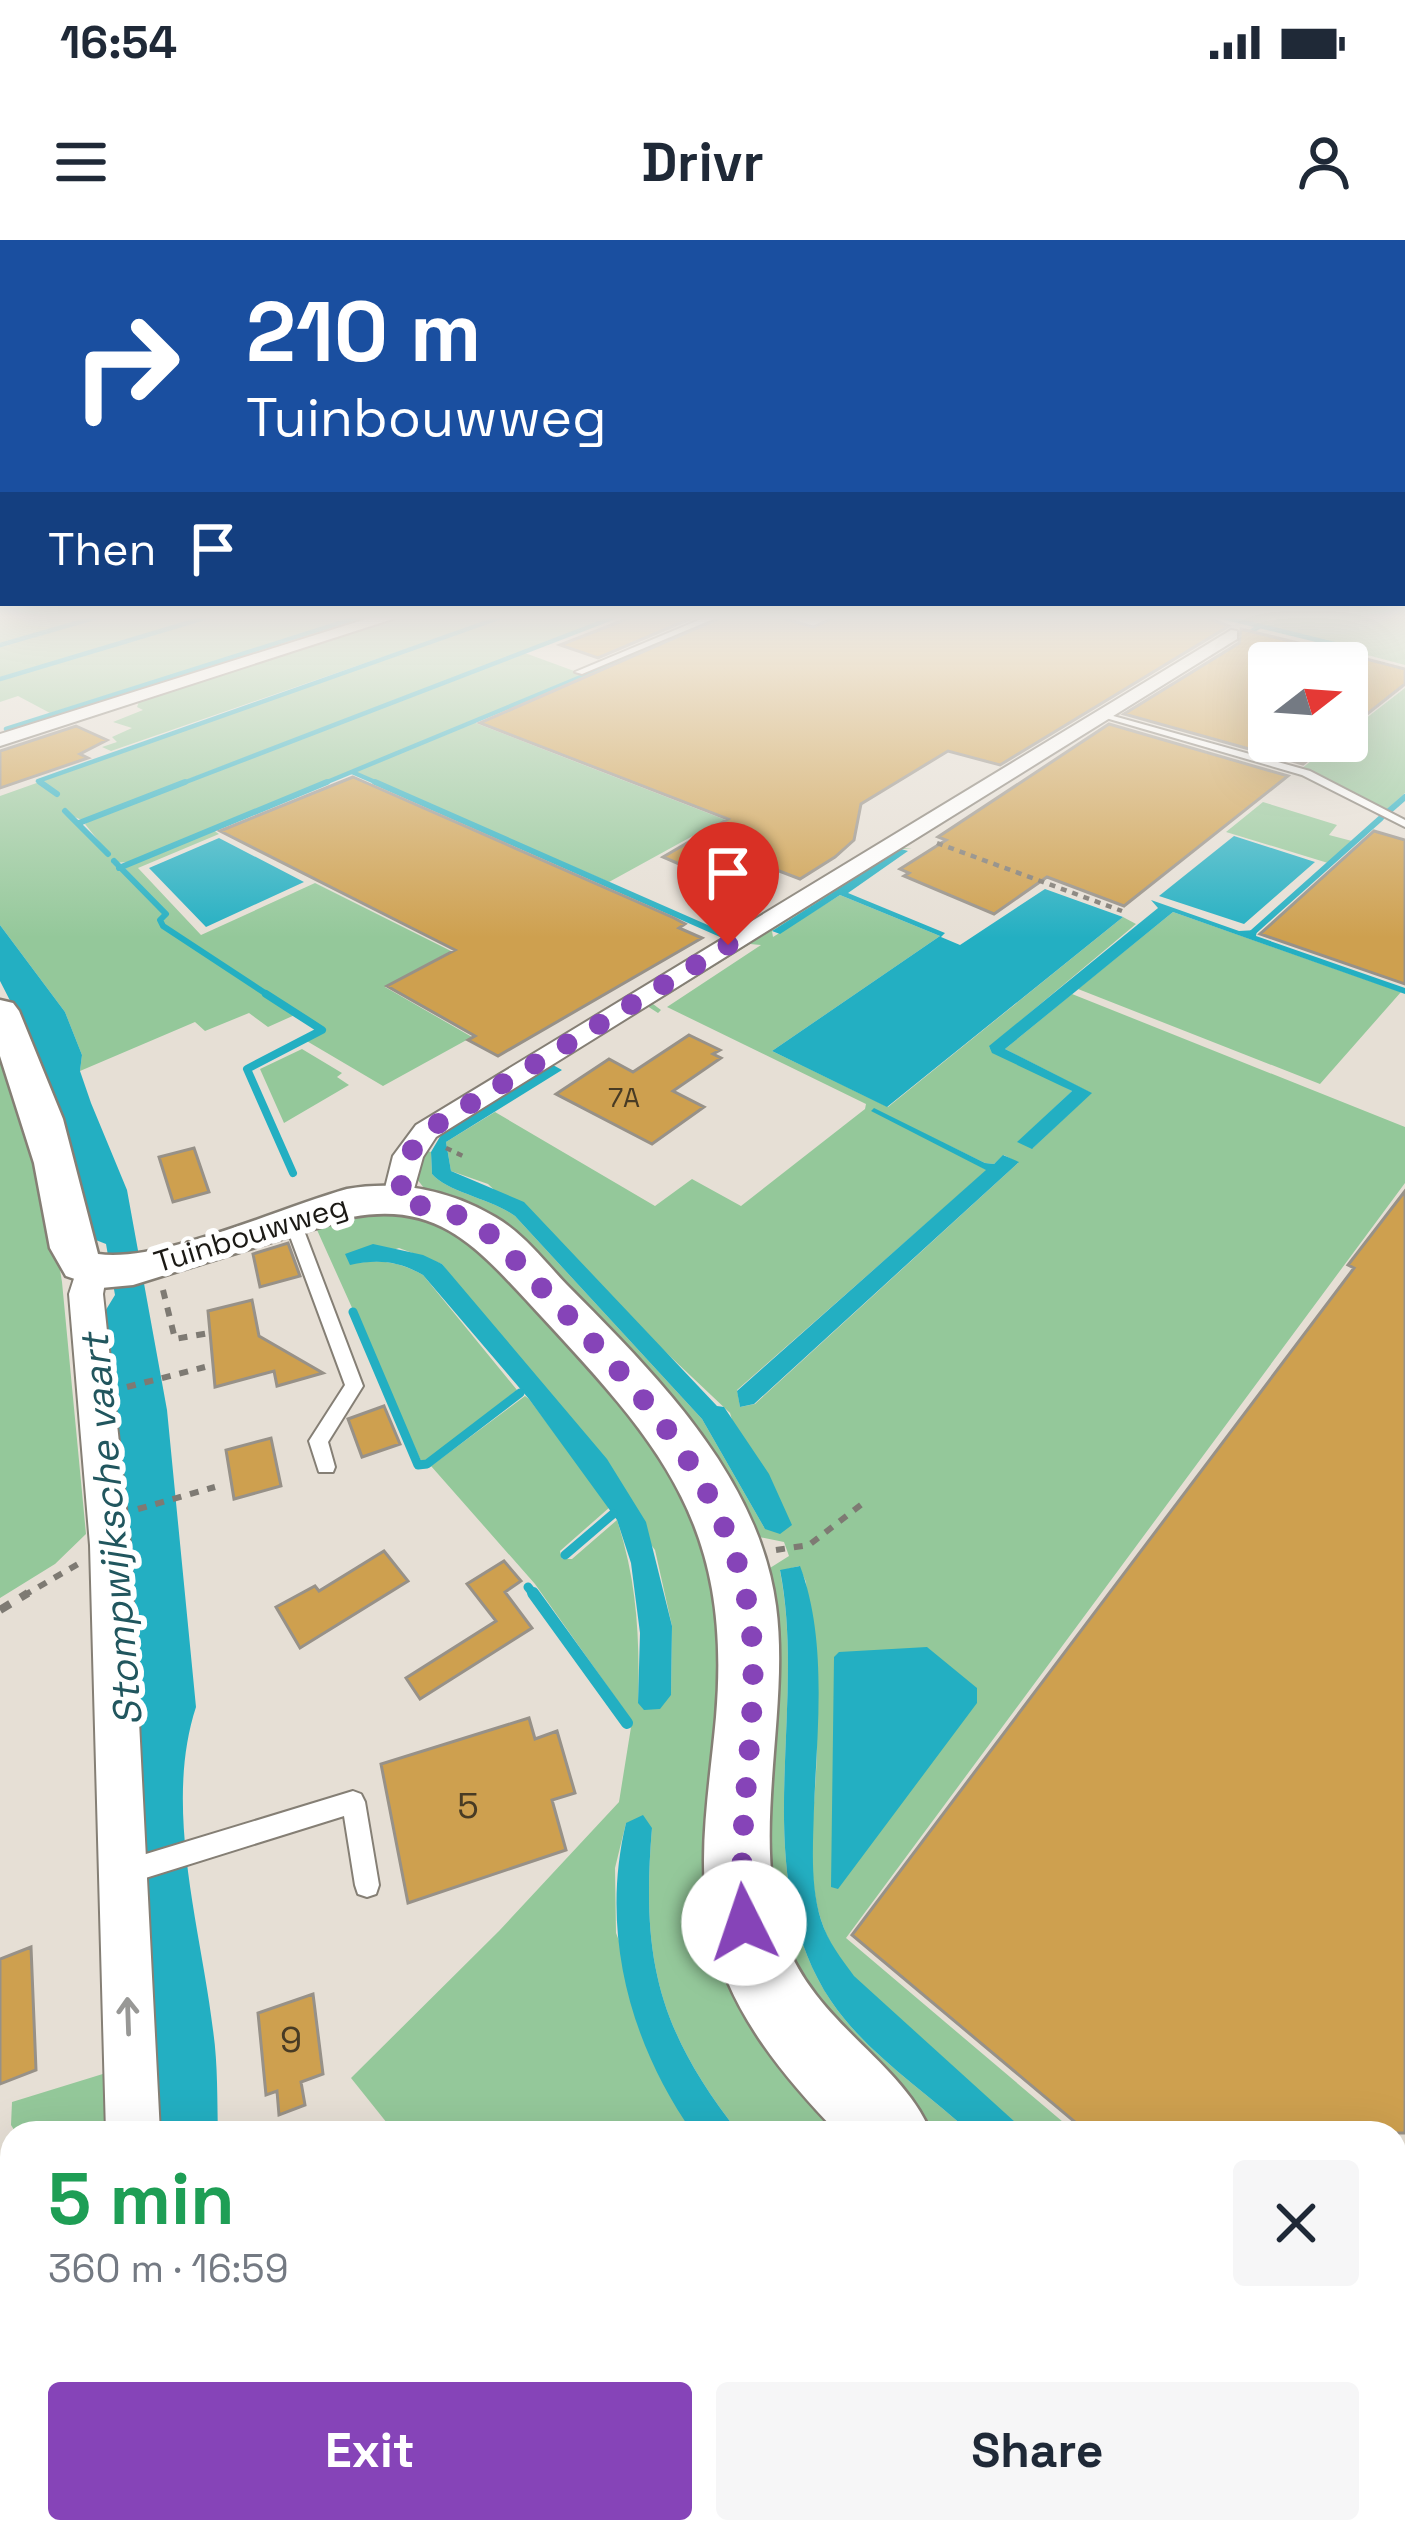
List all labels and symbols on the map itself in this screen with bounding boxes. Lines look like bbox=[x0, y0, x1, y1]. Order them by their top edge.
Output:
north arrow bbox=[1248, 642, 1368, 762]
pin bbox=[677, 822, 779, 945]
house number: 7A bbox=[608, 1080, 640, 1115]
street label: Tuinbouwweg bbox=[149, 1186, 352, 1281]
water label: Stompwijksche vaart bbox=[70, 1329, 153, 1728]
house number: 5 bbox=[457, 1783, 479, 1829]
position arrow bbox=[681, 1860, 807, 1986]
one-way arrow bbox=[116, 1997, 139, 2036]
house number: 9 bbox=[280, 2017, 302, 2063]

